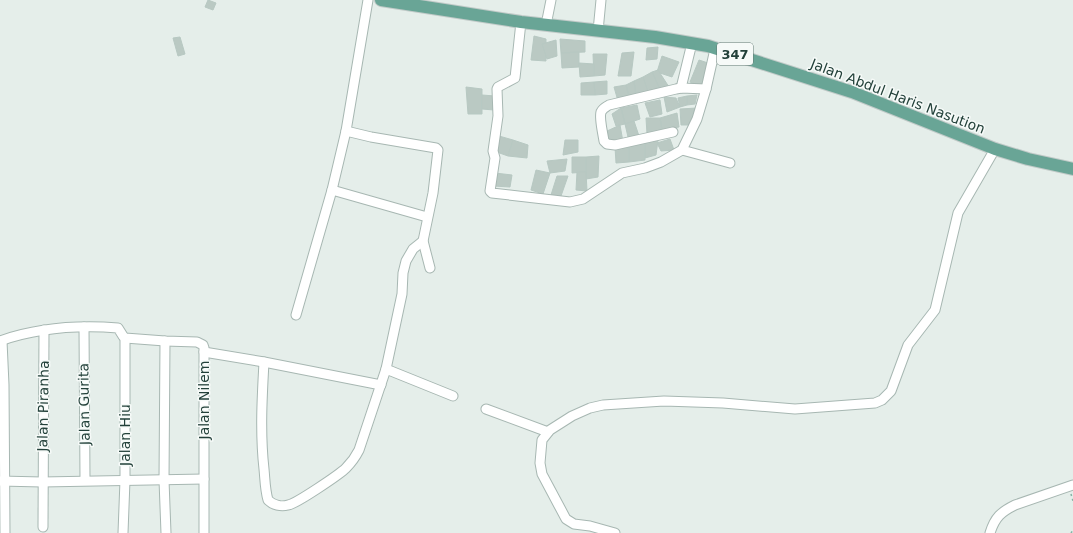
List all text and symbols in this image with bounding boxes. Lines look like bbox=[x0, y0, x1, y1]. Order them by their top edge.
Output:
road number: 347 bbox=[717, 43, 753, 65]
street label: Jalan Abdul Haris Nasution bbox=[808, 55, 988, 137]
street label: Jalan Piranha bbox=[34, 360, 52, 453]
street label: Jalan Nilem bbox=[196, 360, 212, 441]
street label: Jalan Gurita bbox=[75, 363, 93, 446]
street label: Jalan Hiu bbox=[117, 404, 133, 467]

